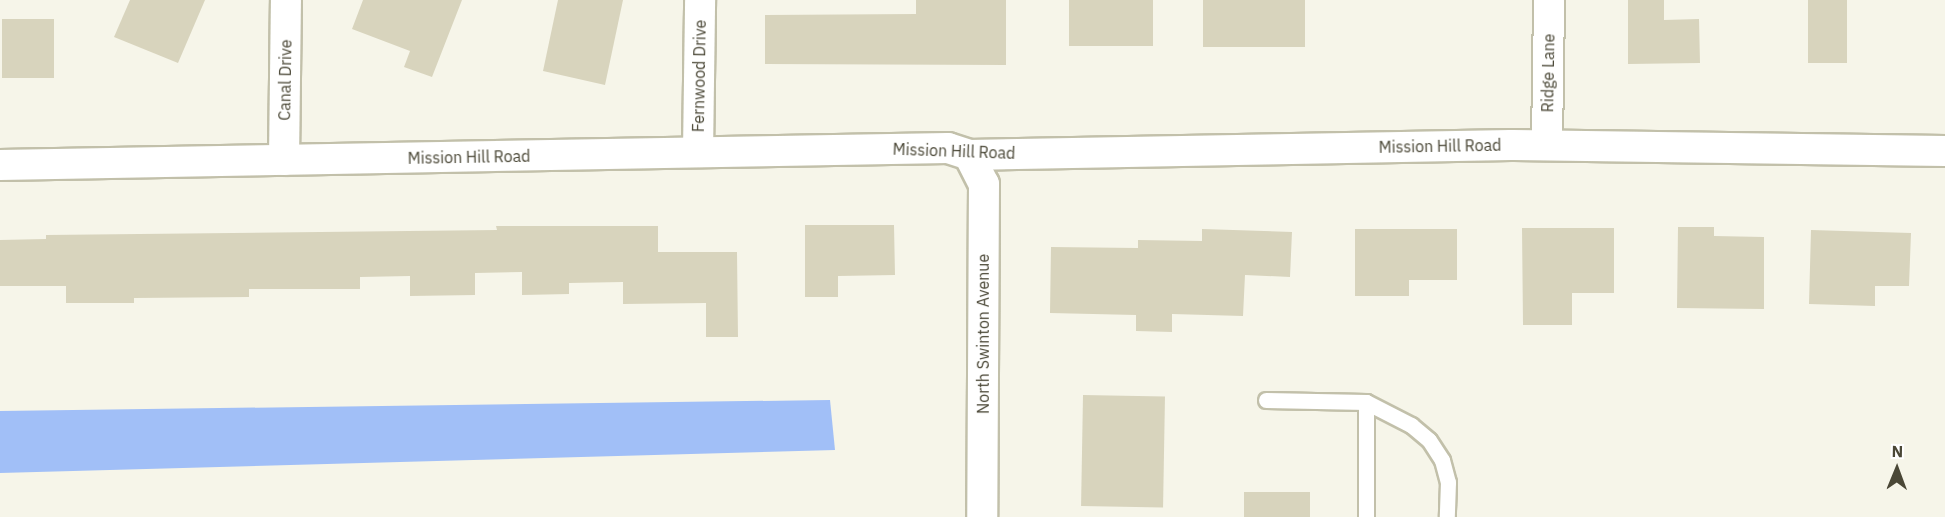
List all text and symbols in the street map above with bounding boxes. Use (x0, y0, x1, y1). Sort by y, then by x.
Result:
street label: Fernwood Drive (688, 20, 710, 132)
street label: Ridge Lane (1538, 33, 1558, 113)
street label: Canal Drive (275, 39, 295, 121)
street label: Mission Hill Road (1378, 135, 1502, 157)
street label: Mission Hill Road (892, 139, 1016, 163)
street label: Mission Hill Road (407, 146, 531, 168)
street label: North Swinton Avenue (973, 254, 993, 414)
north arrow (1867, 439, 1927, 499)
text: N (1891, 441, 1903, 461)

